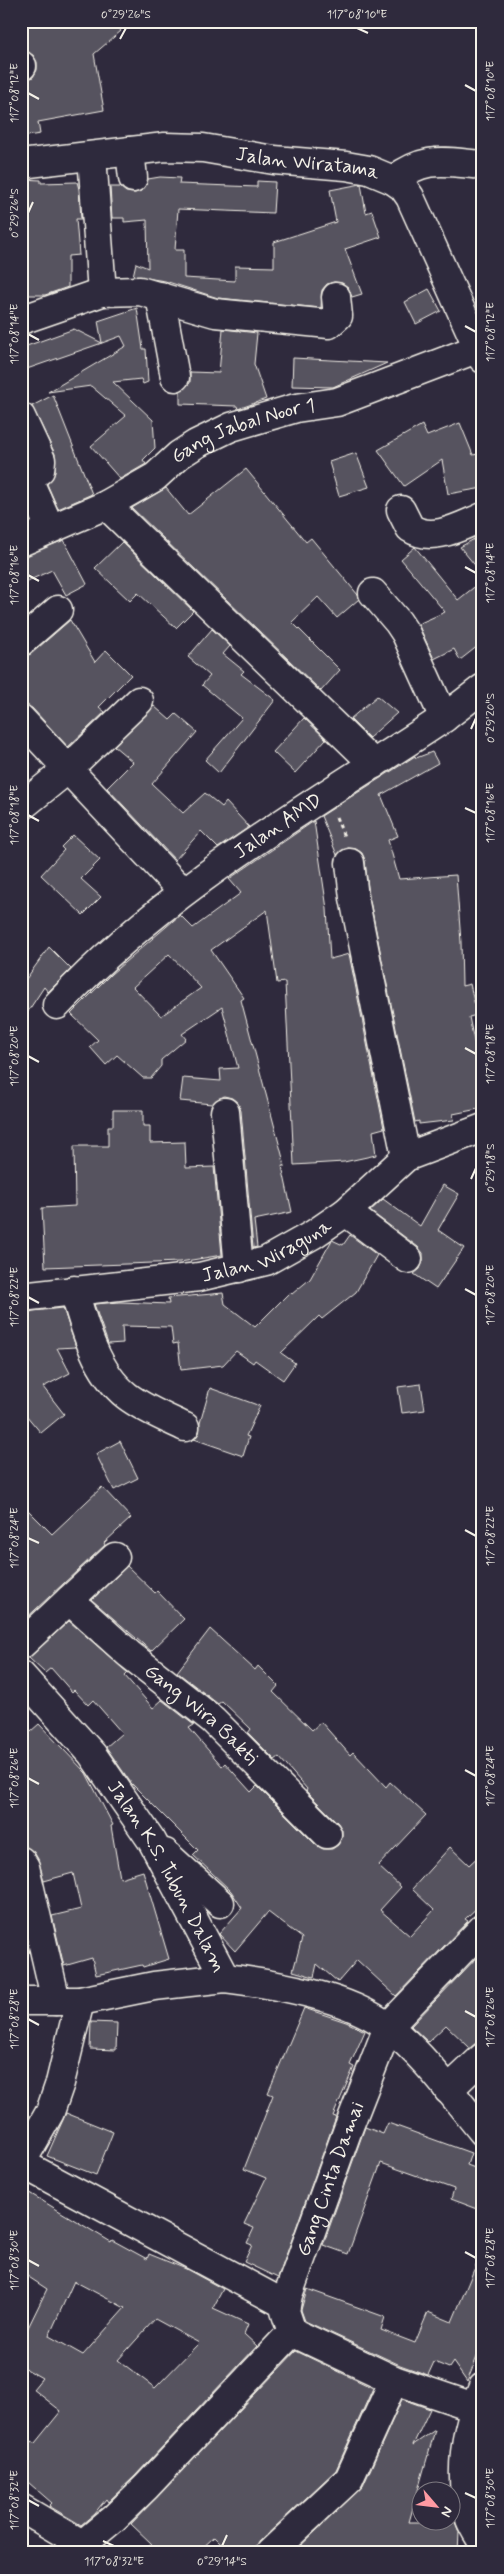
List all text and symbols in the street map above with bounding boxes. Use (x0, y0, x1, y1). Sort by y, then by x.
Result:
text: 0°29'26"S (101, 7, 151, 23)
text: 117°08'10"E (327, 7, 387, 23)
text: 117°08'10"E (483, 61, 499, 121)
text: 117°08'12"E (7, 63, 23, 123)
street label: Jalan Wiratama (234, 140, 385, 187)
text: 0°29'26"S (7, 188, 23, 238)
text: 117°08'12"E (483, 302, 499, 362)
text: 117°08'14"E (7, 303, 23, 365)
street label: Gang Jabal Noor 1 (165, 392, 317, 470)
text: 117°08'14"E (483, 542, 499, 604)
text: 117°08'16"E (7, 545, 23, 605)
text: 0°29'20"S (483, 693, 499, 743)
text: 117°08'16"E (483, 783, 499, 843)
text: 117°08'18"E (7, 785, 23, 845)
street label: Jalan AMD (228, 787, 327, 865)
text: 117°08'18"E (483, 1024, 499, 1084)
text: 117°08'20"E (7, 1025, 23, 1087)
text: 0°29'18"S (483, 1143, 499, 1193)
street label: Jalan Wiraguna (199, 1212, 338, 1289)
text: 117°08'20"E (483, 1264, 499, 1326)
text: 117°08'22"E (7, 1267, 23, 1327)
text: 117°08'22"E (483, 1506, 499, 1566)
text: 117°08'24"E (7, 1507, 23, 1569)
street label: Gang Wira Bakti (139, 1657, 264, 1771)
text: 117°08'24"E (483, 1745, 499, 1807)
text: 117°08'26"E (7, 1748, 23, 1809)
street label: Jalan K.S. Tubun Dalam (101, 1775, 233, 1977)
text: 117°08'26"E (483, 1987, 499, 2048)
text: 117°08'28"E (7, 1989, 23, 2049)
street label: Gang Cinta Damai (290, 2097, 371, 2260)
text: 117°08'28"E (483, 2228, 499, 2288)
text: 117°08'30"E (7, 2230, 23, 2290)
text: 117°08'30"E (483, 2468, 499, 2528)
text: 117°08'32"E (7, 2470, 23, 2530)
north arrow (412, 2482, 462, 2532)
text: N (436, 2503, 457, 2520)
text: 117°08'32"E (84, 2554, 144, 2570)
text: 0°29'14"S (197, 2554, 247, 2570)

